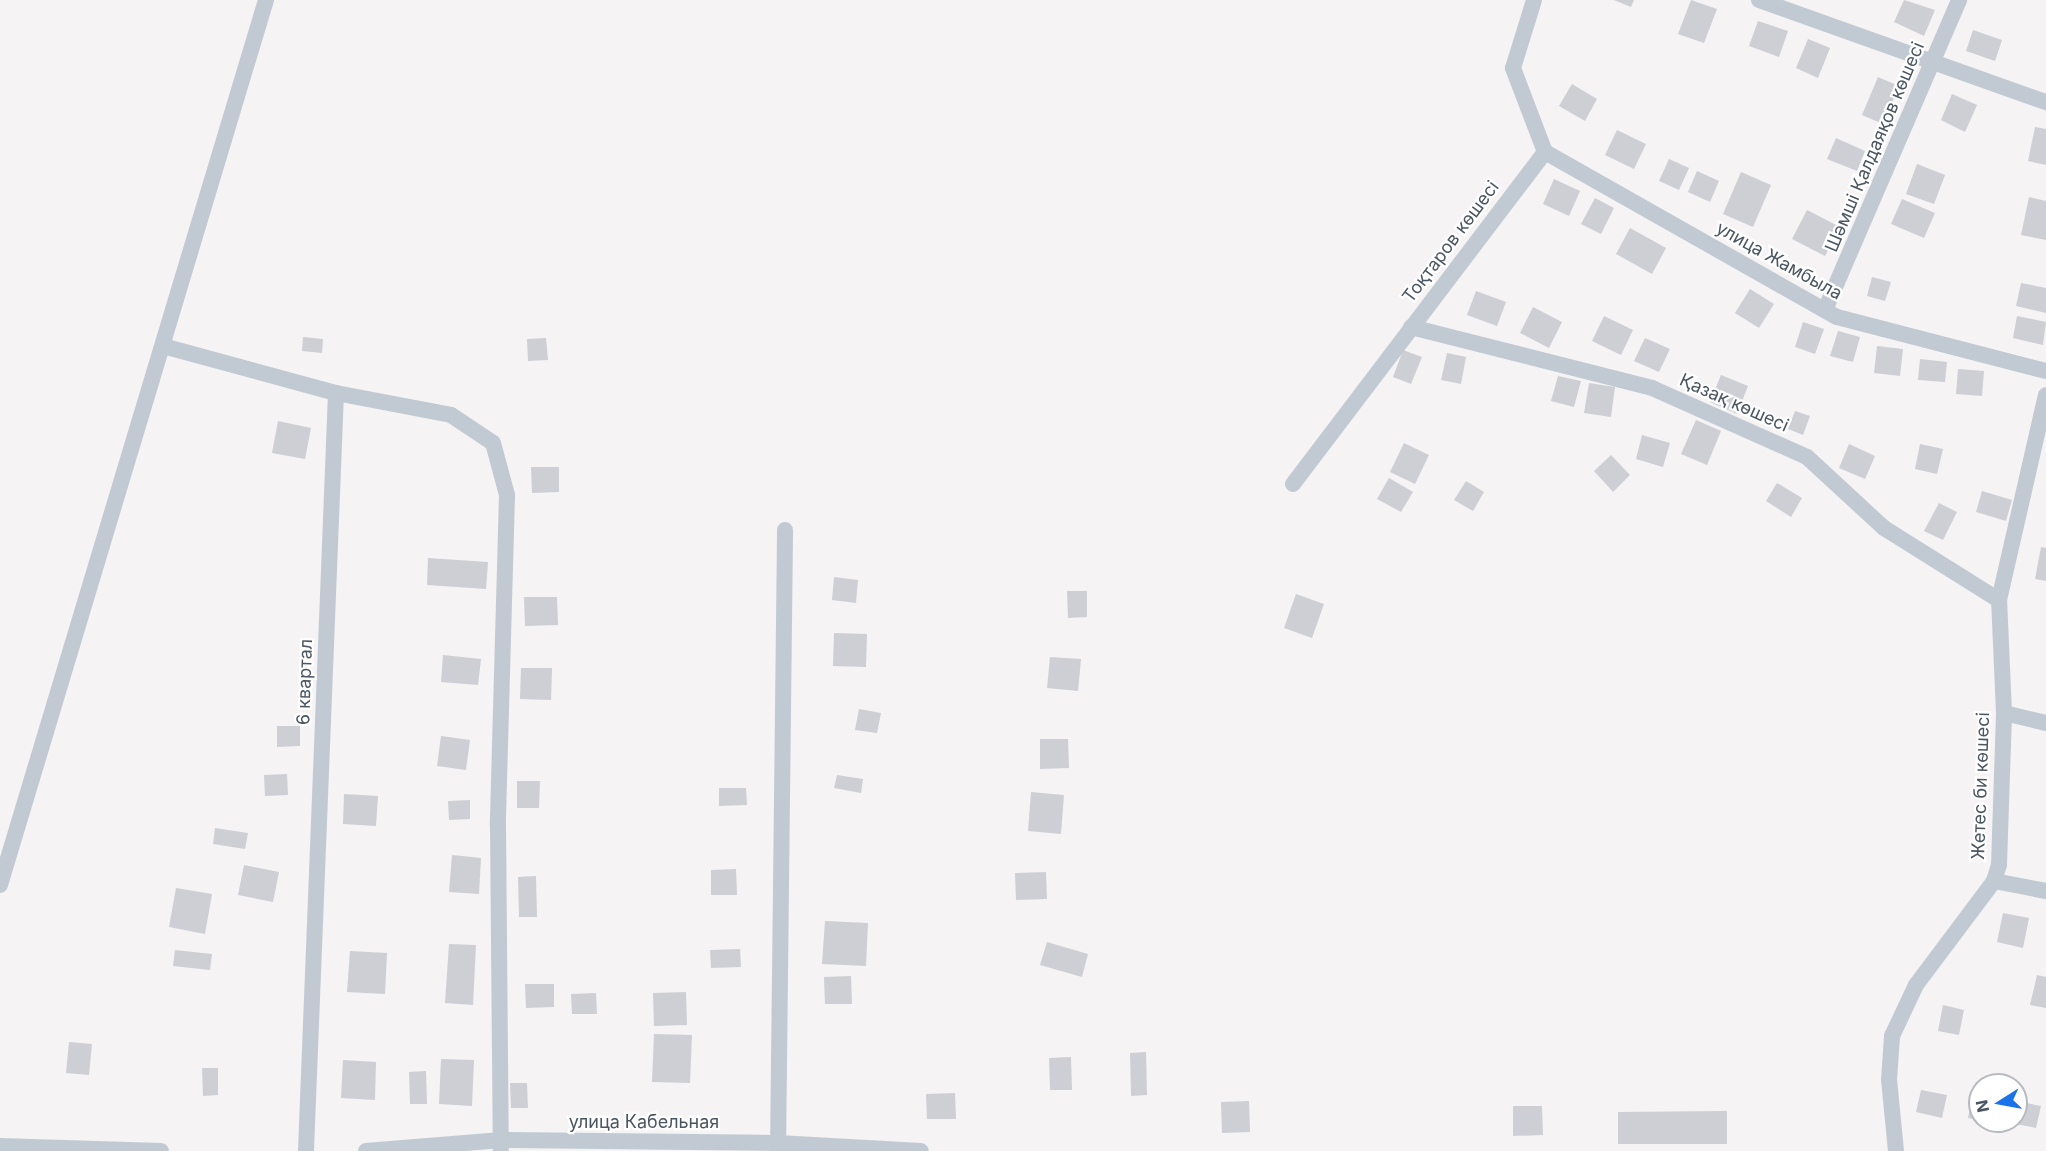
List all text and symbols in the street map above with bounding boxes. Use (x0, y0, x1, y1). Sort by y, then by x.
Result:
street label: Шәмші Қалдаяқов көшесі (1821, 39, 1929, 255)
street label: Тоқтаров көшесі (1398, 177, 1504, 307)
street label: улица Жамбыла (1712, 217, 1846, 305)
street label: Қазақ көшесі (1676, 369, 1792, 437)
street label: 6 квартал (293, 639, 317, 725)
street label: Жетес би көшесі (1968, 712, 1994, 860)
north arrow (1968, 1073, 2028, 1133)
text: N (1971, 1098, 1993, 1114)
street label: улица Кабельная (569, 1111, 719, 1133)

